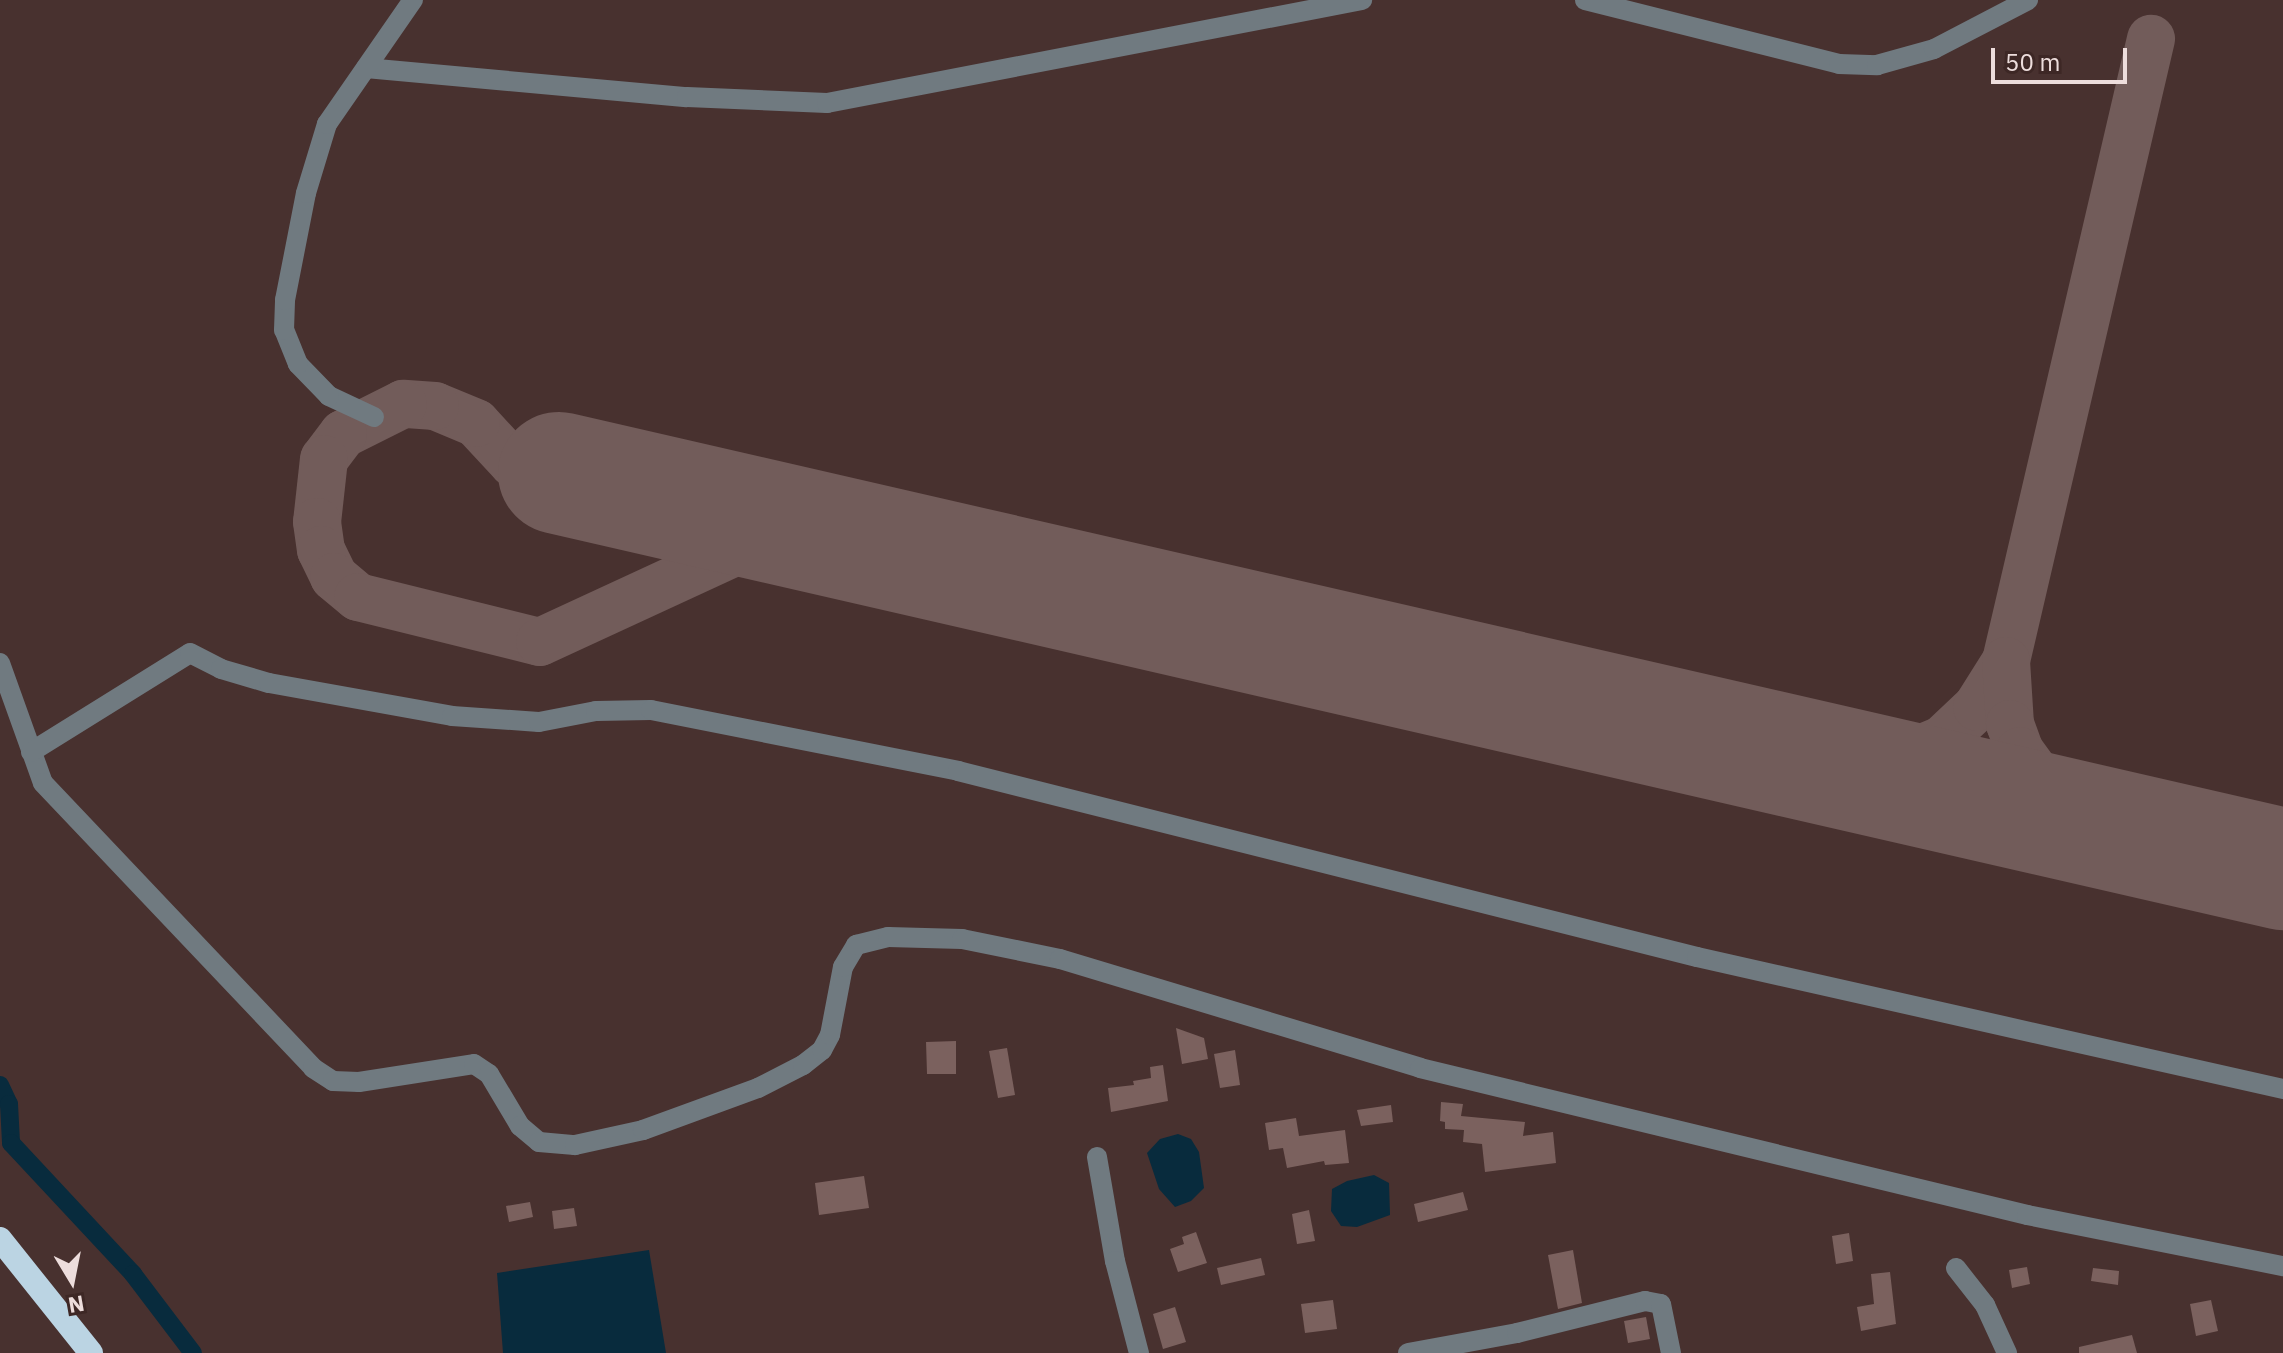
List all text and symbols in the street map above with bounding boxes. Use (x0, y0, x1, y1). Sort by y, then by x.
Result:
scale bar (1995, 32, 2131, 82)
text: 50 m (2005, 46, 2060, 78)
north arrow (32, 1241, 112, 1321)
text: N (66, 1289, 87, 1321)

